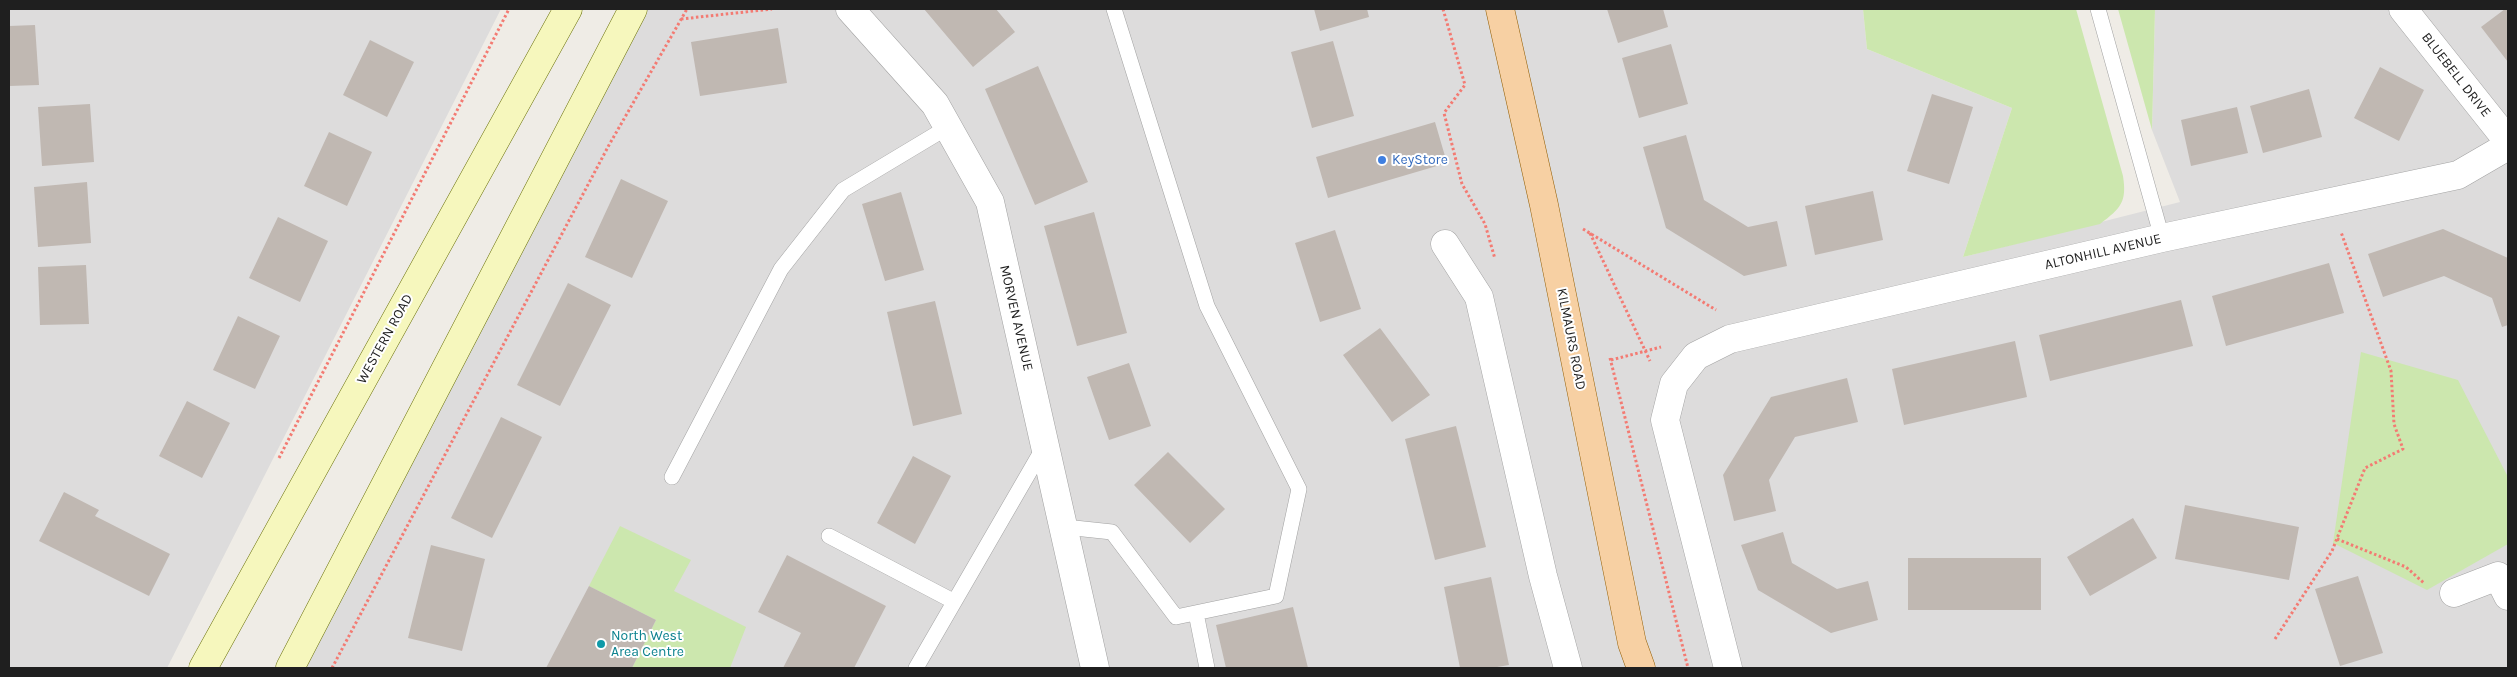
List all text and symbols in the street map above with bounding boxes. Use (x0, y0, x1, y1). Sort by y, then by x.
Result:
street label: BLUEBELL DRIVE (2418, 29, 2494, 121)
place label: KeyStore (1392, 152, 1448, 168)
marker: KeyStore (1376, 154, 1388, 166)
street label: ALTONHILL AVENUE (2043, 230, 2163, 274)
street label: MORVEN AVENUE (996, 263, 1036, 373)
street label: KILMAURS ROAD (1553, 287, 1589, 391)
street label: WESTERN ROAD (353, 291, 417, 387)
place label: North West Area Centre (611, 628, 684, 660)
marker: North West Area Centre (595, 638, 607, 650)

